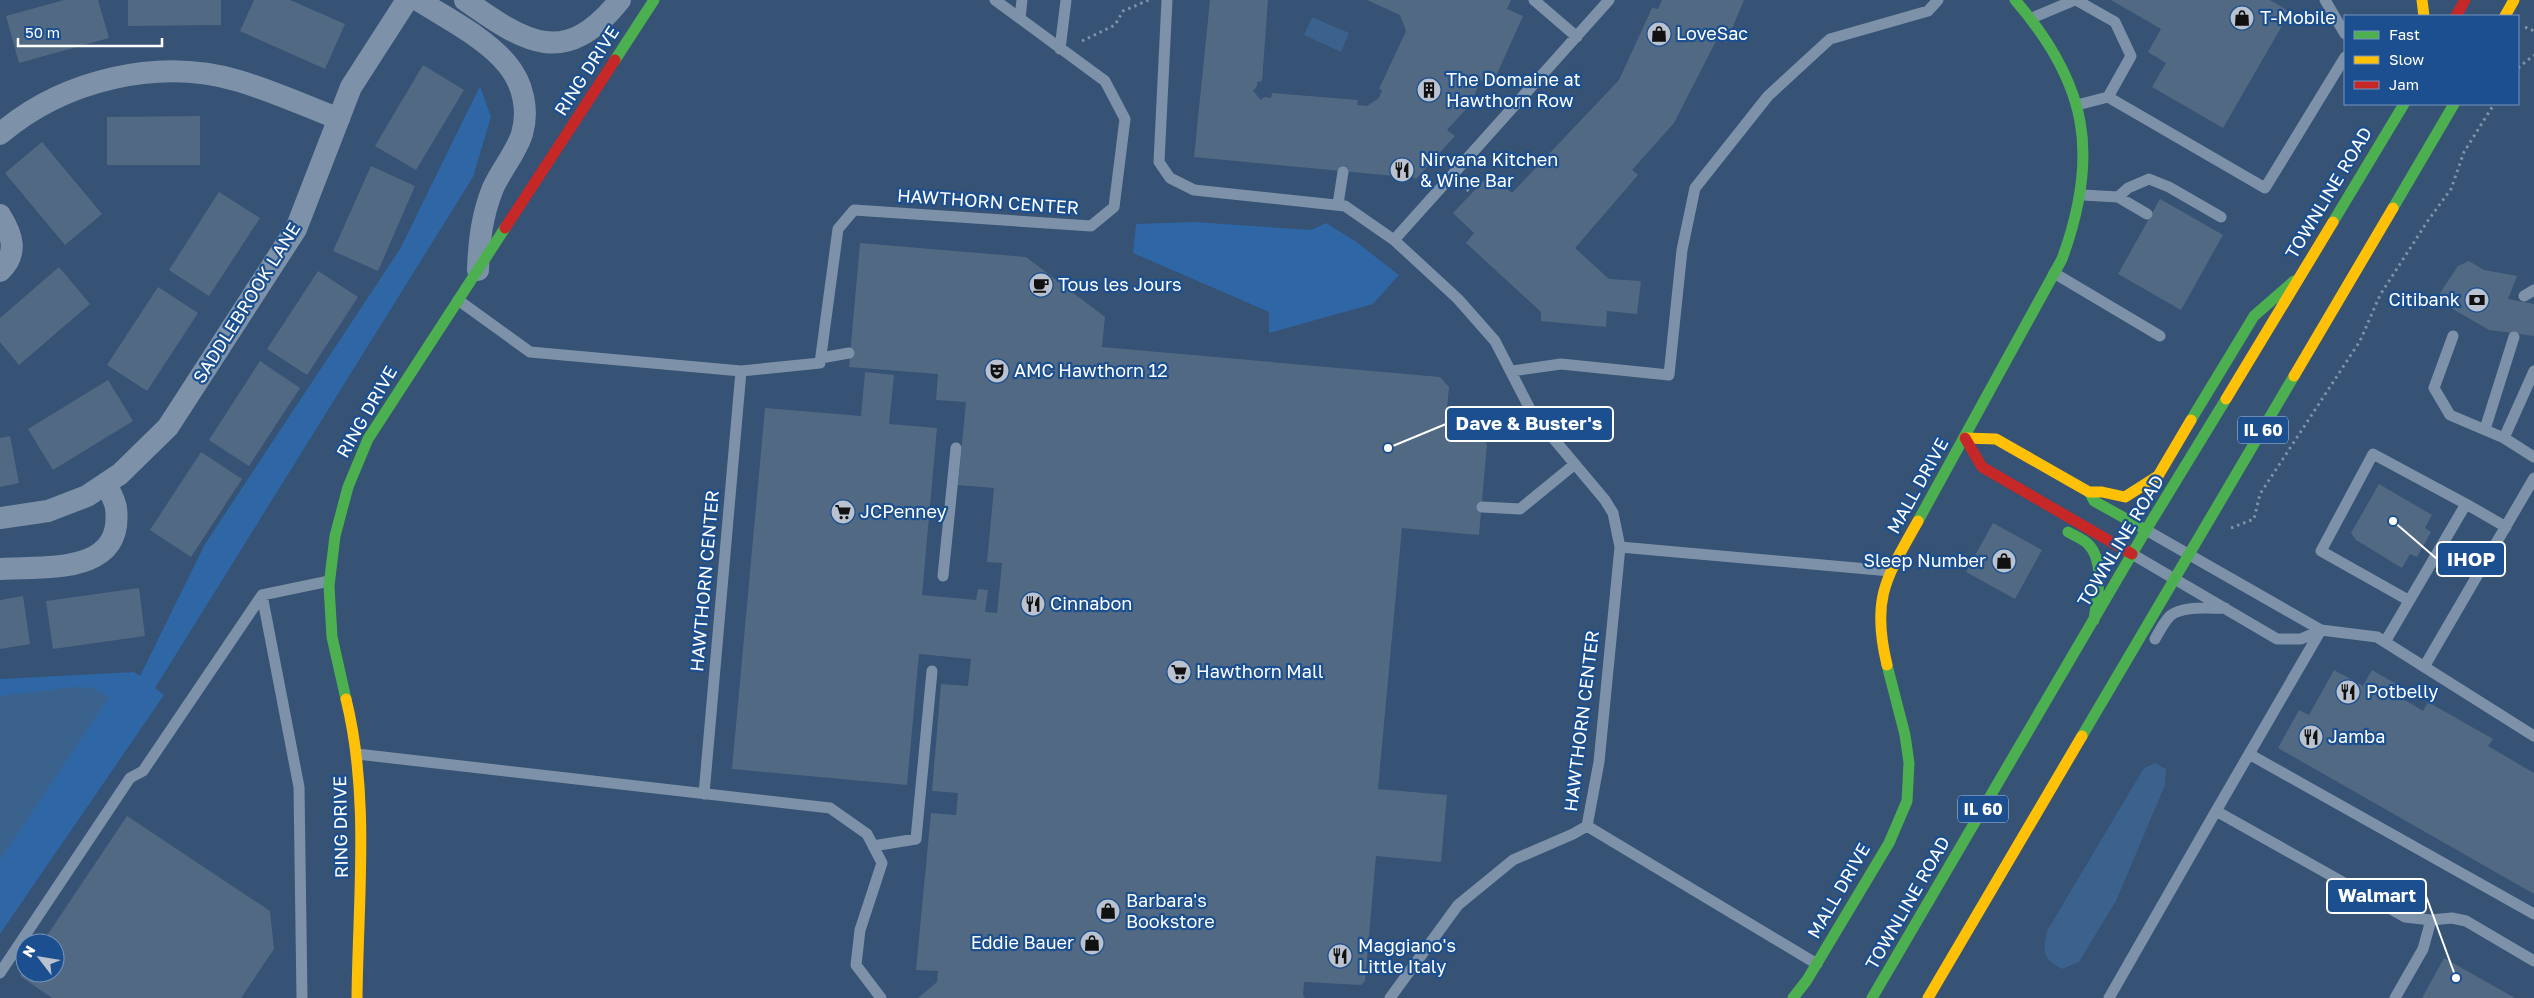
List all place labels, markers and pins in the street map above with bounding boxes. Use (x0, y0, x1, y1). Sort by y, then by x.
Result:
shop icon: T-Mobile (2229, 5, 2255, 31)
place label: T-Mobile (2260, 6, 2336, 28)
shop icon: LoveSac (1646, 21, 1672, 47)
place label: LoveSac (1676, 22, 1748, 44)
place label: The Domaine at Hawthorn Row (1446, 68, 1581, 111)
building icon: The Domaine at Hawthorn Row (1416, 77, 1442, 103)
place label: Nirvana Kitchen & Wine Bar (1420, 148, 1558, 191)
restaurant icon: Nirvana Kitchen & Wine Bar (1389, 157, 1415, 183)
cafe icon: Tous les Jours (1028, 272, 1054, 298)
place label: Tous les Jours (1058, 273, 1182, 295)
bank icon: Citibank (2464, 287, 2490, 313)
place label: Citibank (2388, 288, 2460, 310)
theatre icon: AMC Hawthorn 12 (984, 358, 1010, 384)
place label: AMC Hawthorn 12 (1014, 359, 1168, 381)
callout: Dave & Buster's (1446, 407, 1613, 441)
supermarket icon: JCPenney (830, 499, 856, 525)
place label: JCPenney (860, 500, 947, 522)
callout: IHOP (2437, 542, 2505, 576)
shop icon: Sleep Number (1991, 548, 2017, 574)
place label: Sleep Number (1863, 549, 1986, 571)
restaurant icon: Cinnabon (1020, 591, 1046, 617)
place label: Cinnabon (1050, 592, 1132, 614)
supermarket icon: Hawthorn Mall (1166, 659, 1192, 685)
place label: Hawthorn Mall (1196, 660, 1324, 682)
restaurant icon: Potbelly (2335, 679, 2361, 705)
place label: Potbelly (2366, 680, 2438, 702)
restaurant icon: Jamba (2298, 724, 2324, 750)
place label: Jamba (2328, 725, 2385, 747)
callout: Walmart (2327, 879, 2426, 913)
place label: Barbara's Bookstore (1126, 889, 1215, 932)
shop icon: Barbara's Bookstore (1095, 898, 1121, 924)
shop icon: Eddie Bauer (1079, 930, 1105, 956)
place label: Eddie Bauer (971, 931, 1074, 953)
place label: Maggiano's Little Italy (1358, 934, 1456, 977)
restaurant icon: Maggiano's Little Italy (1327, 943, 1353, 969)

